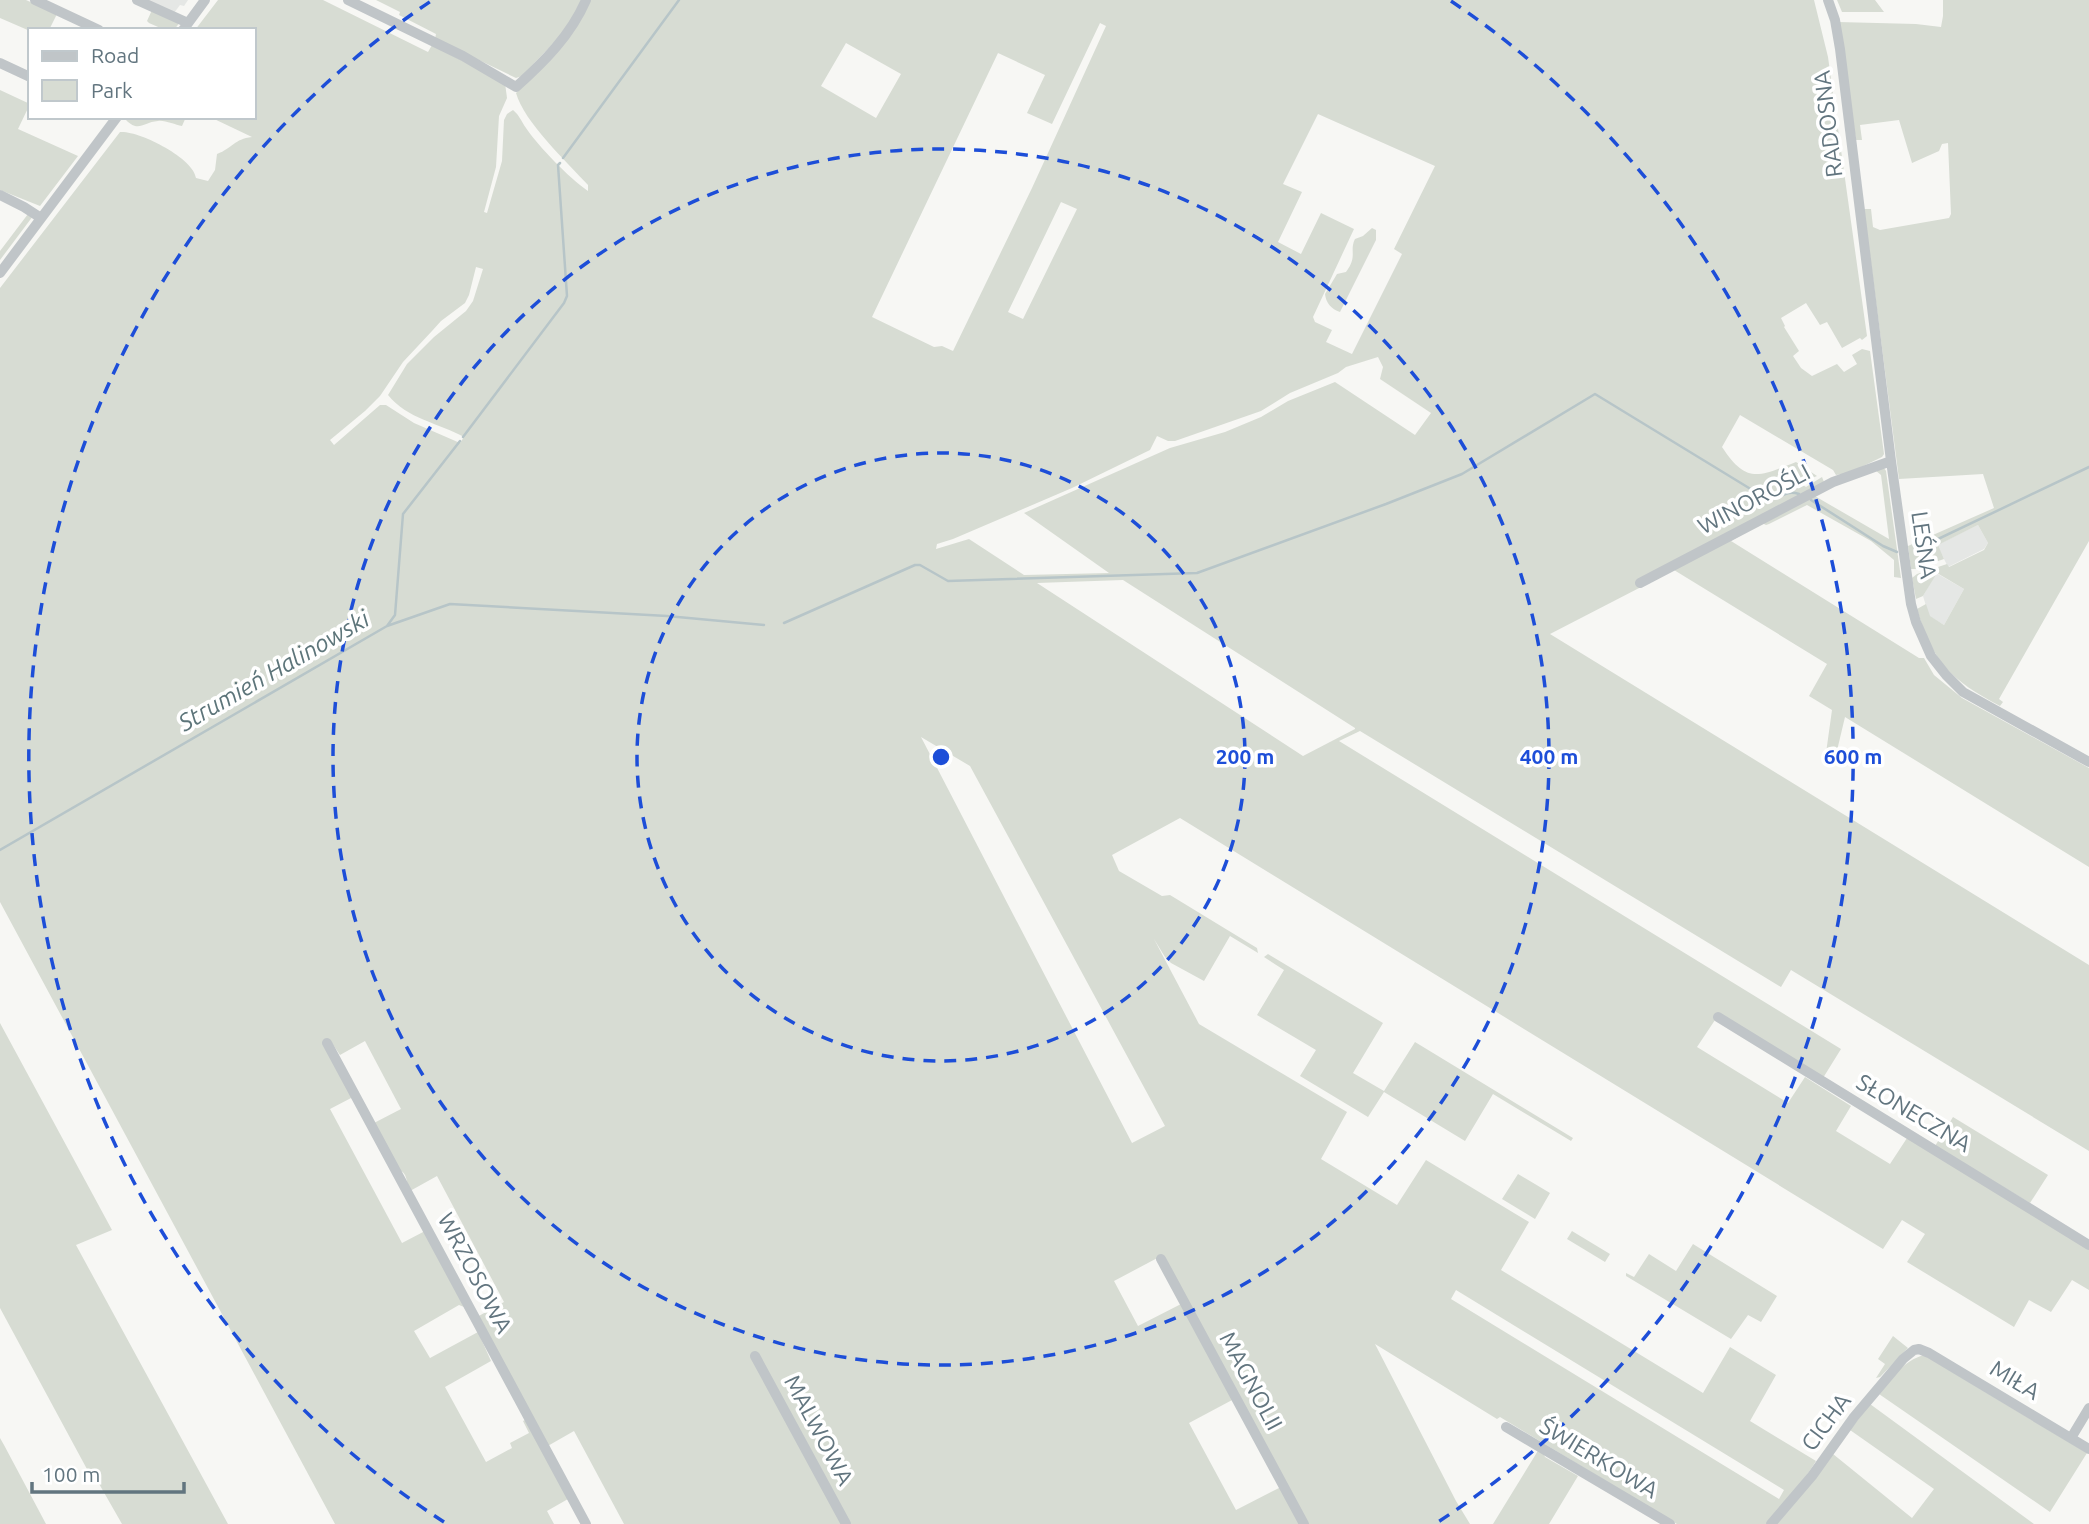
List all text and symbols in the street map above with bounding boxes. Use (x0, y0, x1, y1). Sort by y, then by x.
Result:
legend (28, 28, 256, 119)
text: Road (91, 43, 139, 67)
street label: RADOSNA (1809, 69, 1846, 179)
text: Park (91, 78, 133, 102)
street label: WINOROŚLI (1693, 458, 1814, 539)
street label: LEŚNA (1907, 509, 1943, 580)
water label: Strumień Halinowski (173, 604, 375, 737)
text: 200 m (1216, 744, 1274, 768)
text: 400 m (1520, 744, 1578, 768)
text: 600 m (1824, 744, 1882, 768)
centre of rings (929, 745, 953, 769)
street label: SŁONECZNA (1853, 1069, 1976, 1157)
street label: WRZOSOWA (433, 1208, 518, 1337)
street label: MAGNOLII (1215, 1327, 1288, 1434)
street label: MIŁA (1986, 1355, 2045, 1404)
street label: MALWOWA (780, 1371, 859, 1489)
street label: CICHA (1796, 1388, 1855, 1455)
street label: ŚWIERKOWA (1536, 1412, 1663, 1503)
scale bar (32, 1450, 184, 1494)
text: 100 m (42, 1462, 100, 1486)

